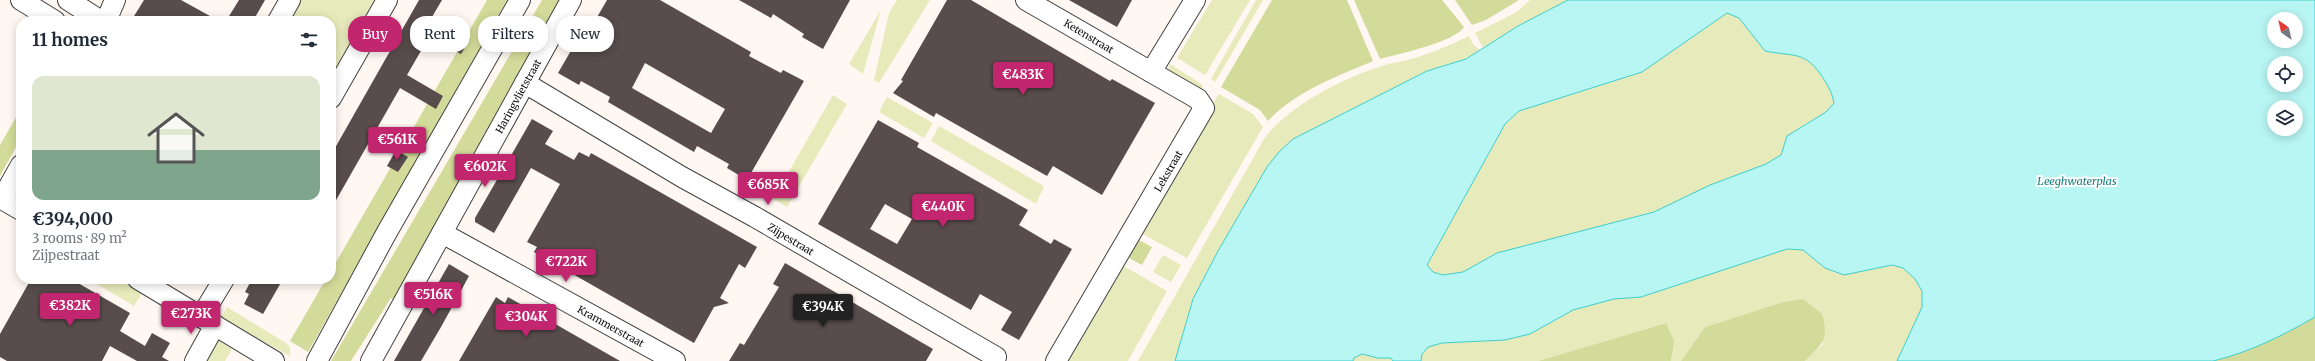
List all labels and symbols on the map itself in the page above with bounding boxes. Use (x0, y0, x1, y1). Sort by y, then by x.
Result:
north arrow (2267, 12, 2303, 48)
street label: Ketenstraat (1062, 17, 1116, 56)
street label: Haringvlietstraat (493, 57, 544, 136)
pin: €483K (995, 62, 1051, 96)
pin: €561K (369, 127, 425, 161)
street label: Lekstraat (1151, 148, 1186, 194)
pin: €602K (457, 154, 513, 188)
pin: €685K (740, 172, 796, 206)
water label: Leeghwaterplas (2037, 174, 2117, 188)
pin: €440K (915, 194, 971, 228)
street label: Zijpestraat (765, 220, 816, 258)
pin: €722K (538, 249, 594, 283)
pin: €516K (405, 282, 461, 316)
pin: €382K (42, 293, 98, 327)
pin: €394K (795, 294, 851, 328)
pin: €273K (163, 301, 219, 335)
street label: Krammerstraat (575, 303, 646, 350)
pin: €304K (498, 304, 554, 338)

